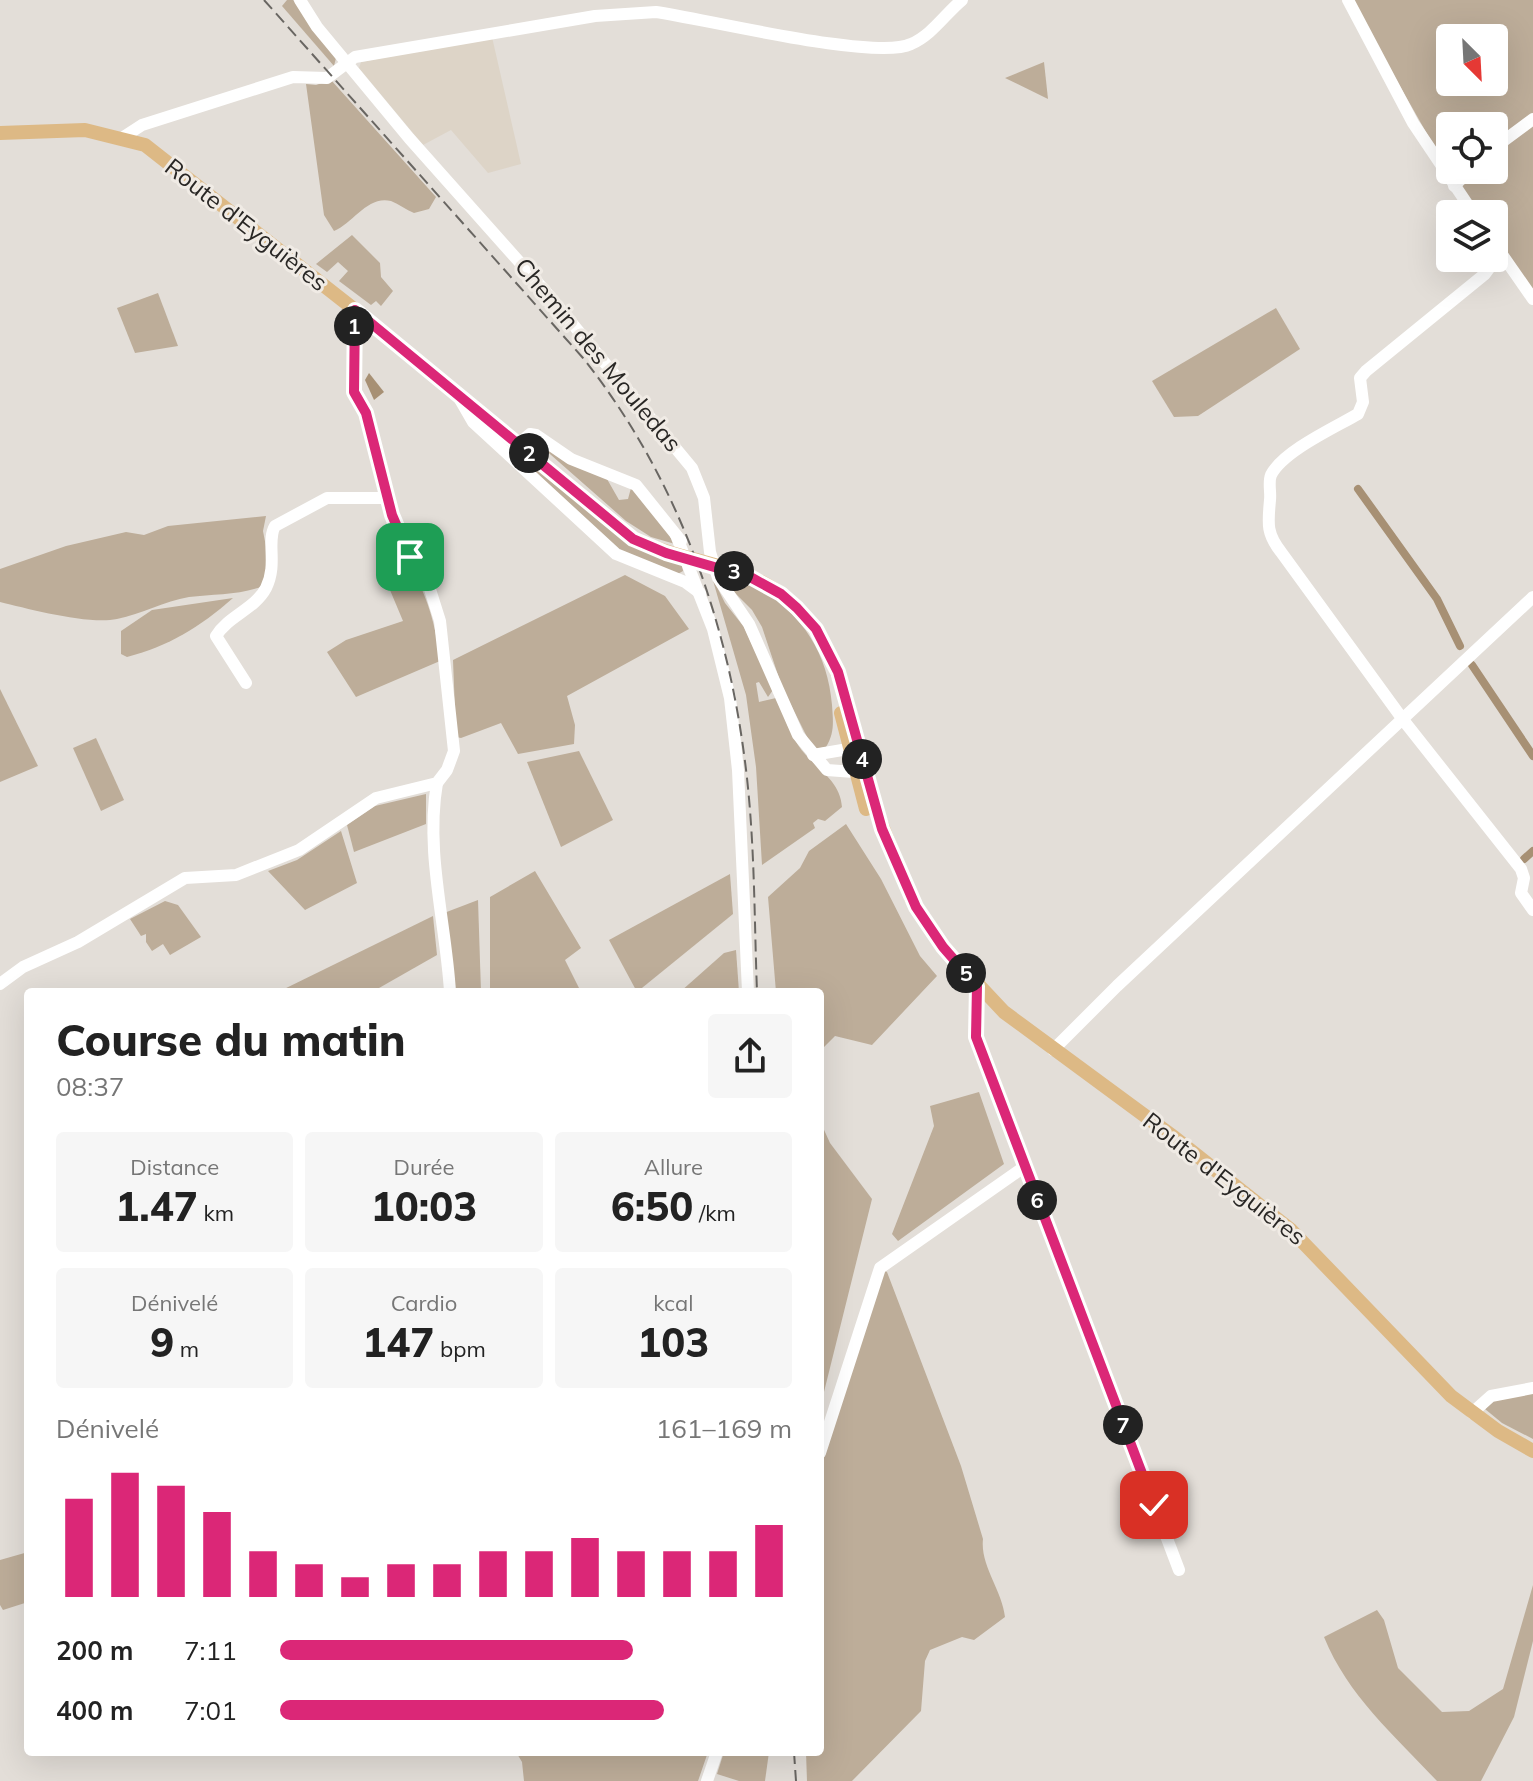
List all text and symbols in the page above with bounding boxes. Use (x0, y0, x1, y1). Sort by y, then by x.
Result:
north arrow (1436, 24, 1508, 96)
map controls (1436, 24, 1508, 272)
button: locate (1436, 112, 1508, 184)
street label: Route d'Eyguières (159, 151, 334, 297)
button: layers (1436, 200, 1508, 272)
street label: Chemin des Mouledas (509, 251, 689, 457)
pin: 1 (334, 306, 374, 346)
text: 1 (347, 312, 361, 340)
pin: 2 (509, 433, 549, 473)
text: 2 (522, 439, 536, 467)
pin (376, 523, 444, 591)
icon: arrive (388, 535, 432, 579)
pin: 3 (714, 551, 754, 591)
text: 3 (727, 557, 741, 585)
pin: 4 (842, 739, 882, 779)
text: 4 (855, 745, 869, 773)
pin: 5 (946, 953, 986, 993)
text: 5 (959, 959, 973, 987)
text: Course du matin (56, 1012, 406, 1067)
button: share (708, 1014, 792, 1098)
text: 08:37 (56, 1070, 124, 1103)
street label: Route d'Eyguières (1137, 1105, 1312, 1251)
text: Distance (130, 1153, 219, 1181)
text: Durée (394, 1153, 454, 1181)
text: Allure (644, 1153, 703, 1181)
pin: 6 (1017, 1180, 1057, 1220)
text: 1.47 (115, 1181, 198, 1231)
text: 10:03 (371, 1181, 477, 1231)
text: 6:50 (611, 1181, 693, 1231)
text: 6 (1030, 1186, 1044, 1214)
text: km (198, 1199, 234, 1227)
text: /km (693, 1199, 736, 1227)
text: Dénivelé (131, 1289, 218, 1317)
text: Cardio (391, 1289, 457, 1317)
text: kcal (653, 1289, 693, 1317)
text: 9 (150, 1317, 174, 1367)
text: 147 (362, 1317, 434, 1367)
text: 103 (637, 1317, 709, 1367)
text: m (174, 1335, 199, 1363)
text: bpm (434, 1335, 486, 1363)
pin: 7 (1103, 1405, 1143, 1445)
text: 7 (1116, 1411, 1130, 1439)
text: Dénivelé (56, 1412, 159, 1445)
text: 161–169 m (656, 1412, 792, 1445)
pin (1120, 1471, 1188, 1539)
icon: check (1132, 1483, 1176, 1527)
text: 200 m (56, 1634, 133, 1667)
text: 7:11 (184, 1634, 237, 1667)
text: 400 m (56, 1694, 133, 1727)
text: 7:01 (184, 1694, 237, 1727)

